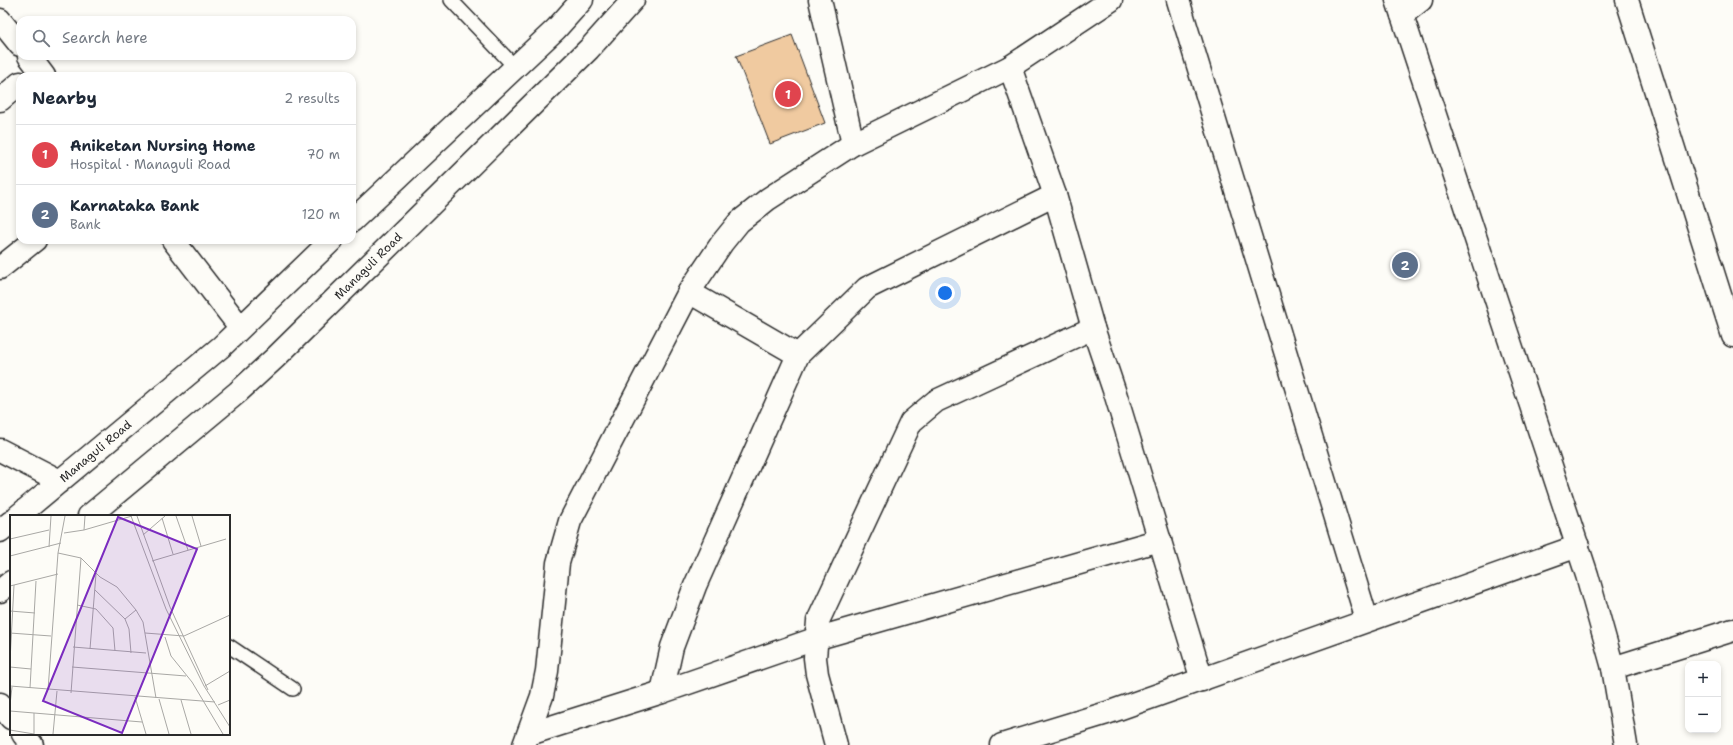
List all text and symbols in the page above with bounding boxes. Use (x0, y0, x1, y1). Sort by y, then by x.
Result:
search box (16, 16, 356, 60)
icon: search (30, 27, 52, 49)
text: Search here (62, 28, 148, 48)
pin: 1 (775, 79, 801, 109)
text: Nearby (32, 87, 97, 109)
text: 2 results (284, 90, 340, 107)
text: Aniketan Nursing Home (70, 136, 256, 156)
text: 1 (42, 146, 48, 163)
text: 70 m (306, 146, 340, 163)
text: Hospital · Managuli Road (70, 156, 230, 173)
text: Karnataka Bank (70, 196, 200, 216)
text: 2 (40, 206, 50, 223)
text: 120 m (302, 206, 340, 223)
text: Bank (70, 216, 101, 233)
street label: Managuli Road (331, 229, 406, 303)
pin: 2 (1392, 250, 1418, 280)
your location (935, 283, 955, 303)
street label: Managuli Road (56, 416, 135, 486)
inset map (10, 515, 230, 735)
map controls (1685, 661, 1721, 733)
button: + (1685, 661, 1721, 697)
button: − (1685, 697, 1721, 733)

